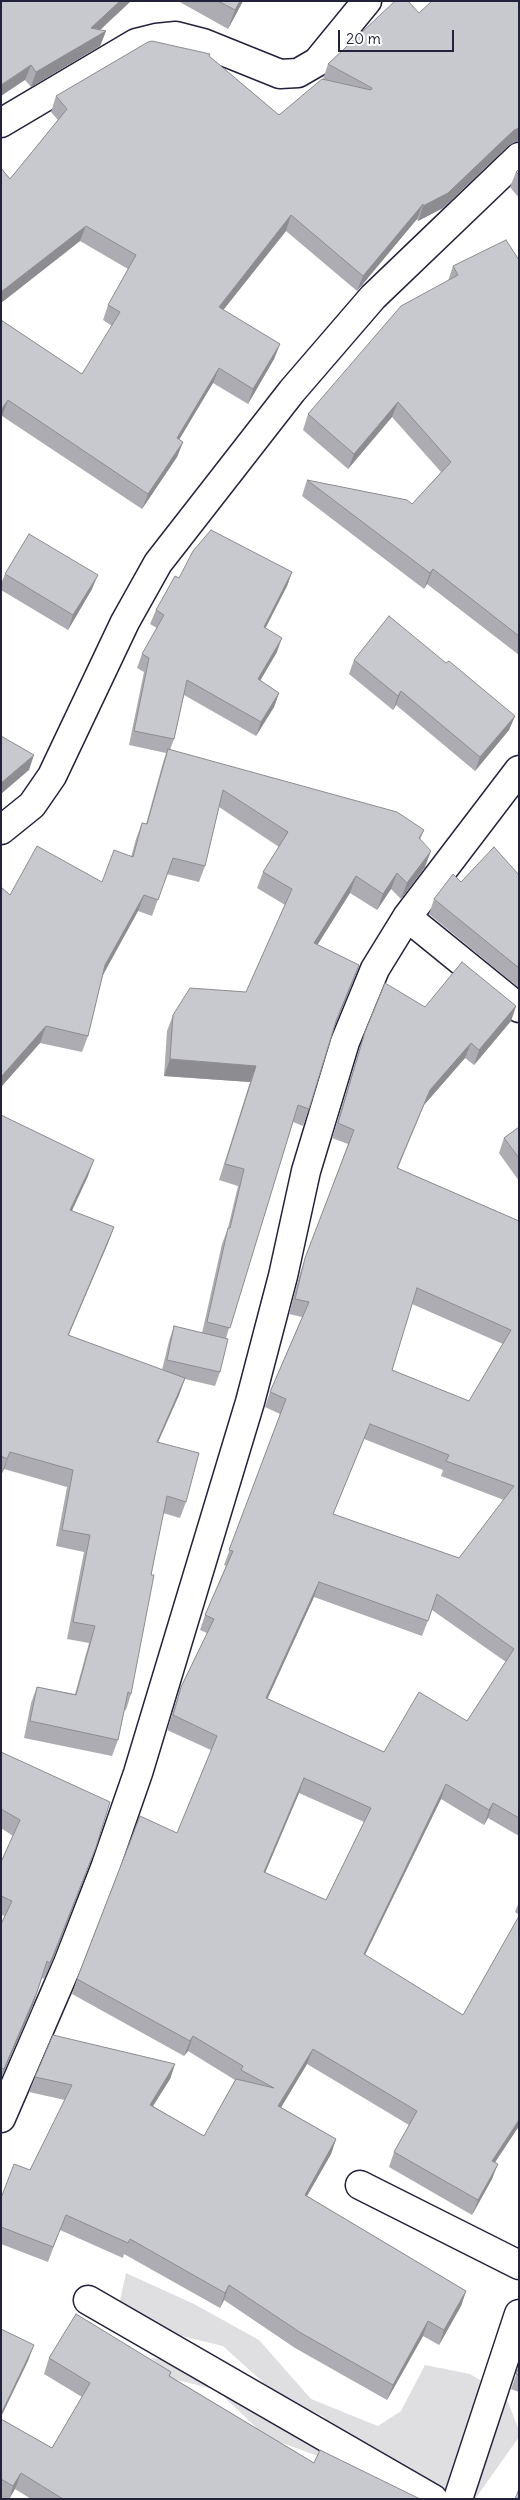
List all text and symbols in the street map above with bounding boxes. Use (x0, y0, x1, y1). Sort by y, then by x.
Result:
scale bar (340, 20, 456, 52)
text: 20 m (346, 29, 381, 48)

